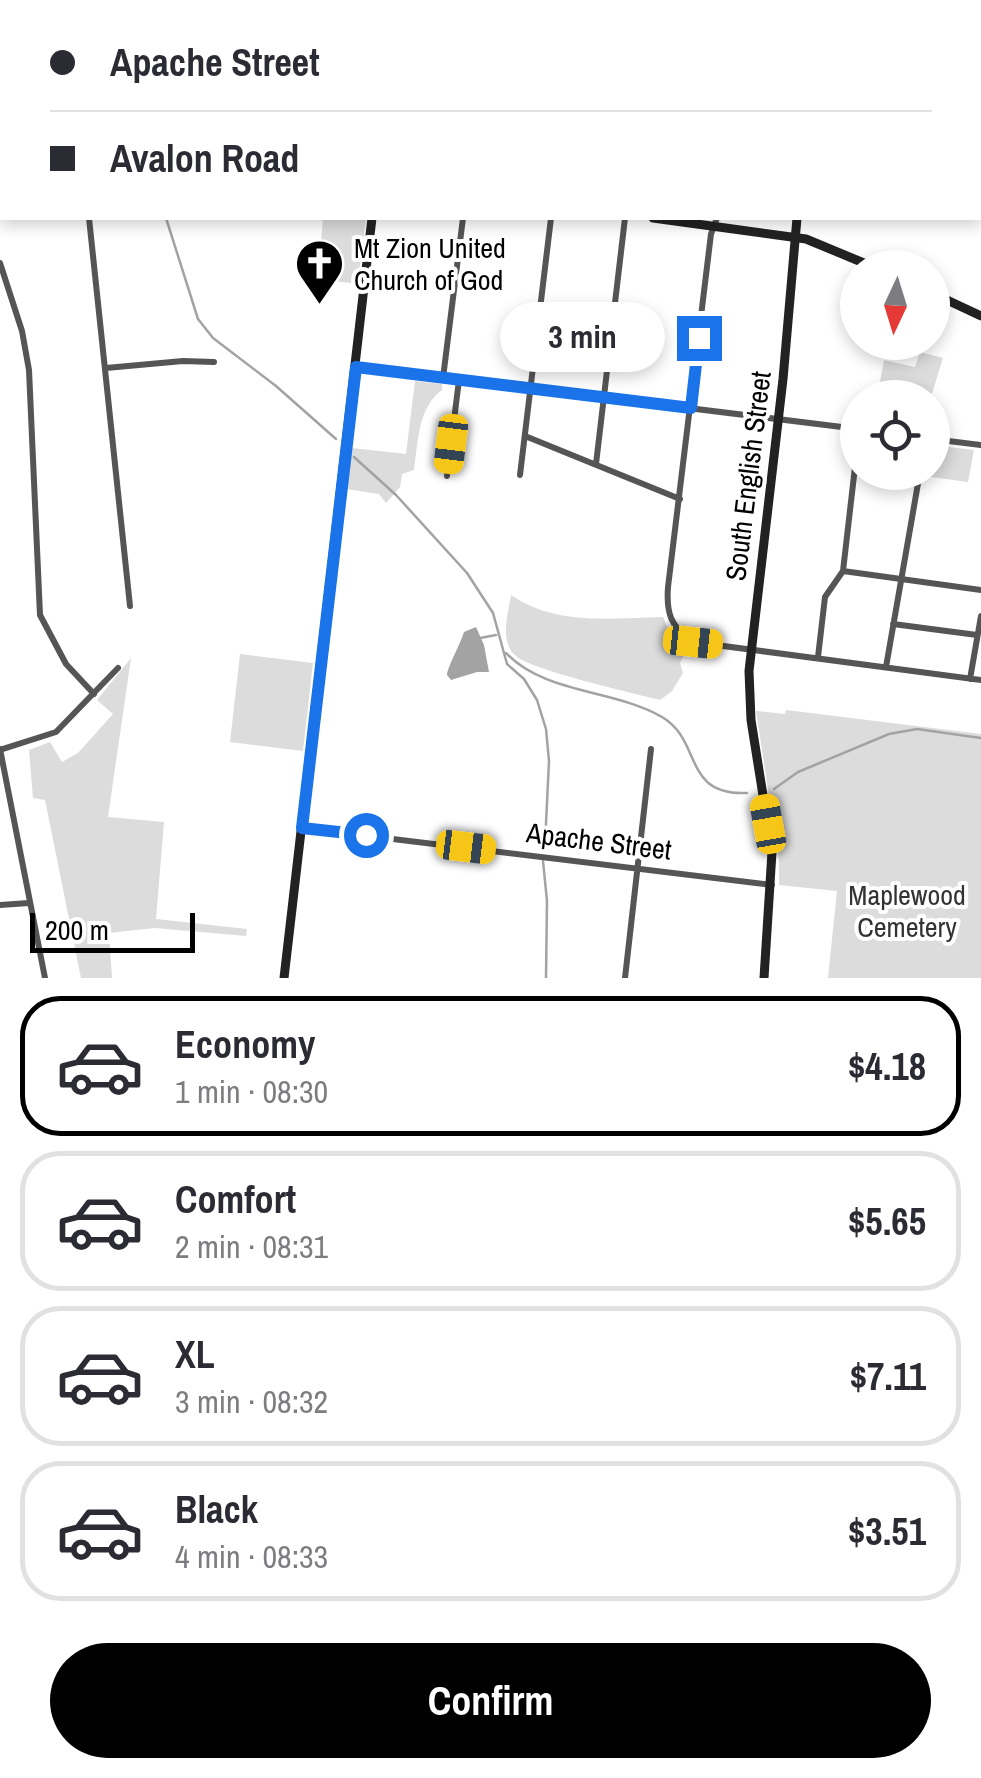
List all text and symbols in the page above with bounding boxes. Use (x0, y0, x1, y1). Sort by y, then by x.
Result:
text: Apache Street (110, 37, 320, 88)
text: Avalon Road (110, 133, 299, 184)
place label: Mt Zion United Church of God (354, 229, 506, 299)
church icon: Mt Zion United Church of God (293, 238, 345, 306)
north arrow (840, 250, 950, 360)
map controls (840, 250, 950, 490)
callout: 3 min (499, 303, 664, 373)
text: 3 min (548, 315, 617, 358)
route end (677, 316, 722, 361)
street label: South English Street (716, 369, 780, 583)
button: locate (840, 380, 950, 490)
car (432, 412, 470, 476)
car (662, 624, 724, 660)
car (748, 792, 788, 856)
route start (344, 813, 389, 858)
street label: Apache Street (523, 813, 674, 869)
car (434, 828, 498, 866)
park label: Maplewood Cemetery (848, 876, 966, 946)
scale bar (30, 908, 195, 953)
text: 200 m (45, 911, 109, 949)
text: Economy (175, 1019, 315, 1070)
icon: car (55, 1021, 145, 1111)
text: $4.18 (848, 1041, 926, 1092)
text: 1 min · 08:30 (175, 1070, 328, 1113)
text: Comfort (175, 1174, 296, 1225)
icon: car (55, 1176, 145, 1266)
text: $5.65 (848, 1196, 926, 1247)
text: 2 min · 08:31 (175, 1225, 328, 1268)
text: XL (175, 1329, 215, 1380)
icon: car (55, 1331, 145, 1421)
text: $7.11 (850, 1351, 926, 1402)
text: 3 min · 08:32 (175, 1380, 328, 1423)
text: Black (175, 1484, 258, 1535)
icon: car (55, 1486, 145, 1576)
text: $3.51 (848, 1506, 926, 1557)
text: 4 min · 08:33 (175, 1535, 328, 1578)
button: Confirm (50, 1643, 931, 1758)

